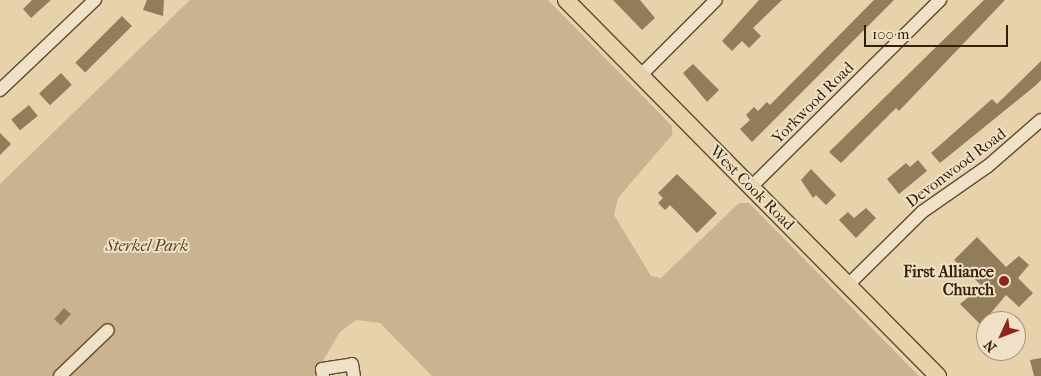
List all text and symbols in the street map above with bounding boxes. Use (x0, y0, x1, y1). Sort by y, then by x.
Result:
scale bar (866, 15, 1010, 47)
text: 100 m (872, 25, 910, 43)
street label: Yorkwood Road (768, 58, 858, 148)
street label: Devonwood Road (902, 124, 1010, 212)
street label: West Cook Road (706, 142, 798, 234)
park label: Sterkel Park (106, 236, 188, 256)
place label: First Alliance Church (903, 262, 994, 300)
marker: First Alliance Church (998, 275, 1010, 287)
north arrow (976, 311, 1026, 361)
text: N (981, 336, 1000, 356)

